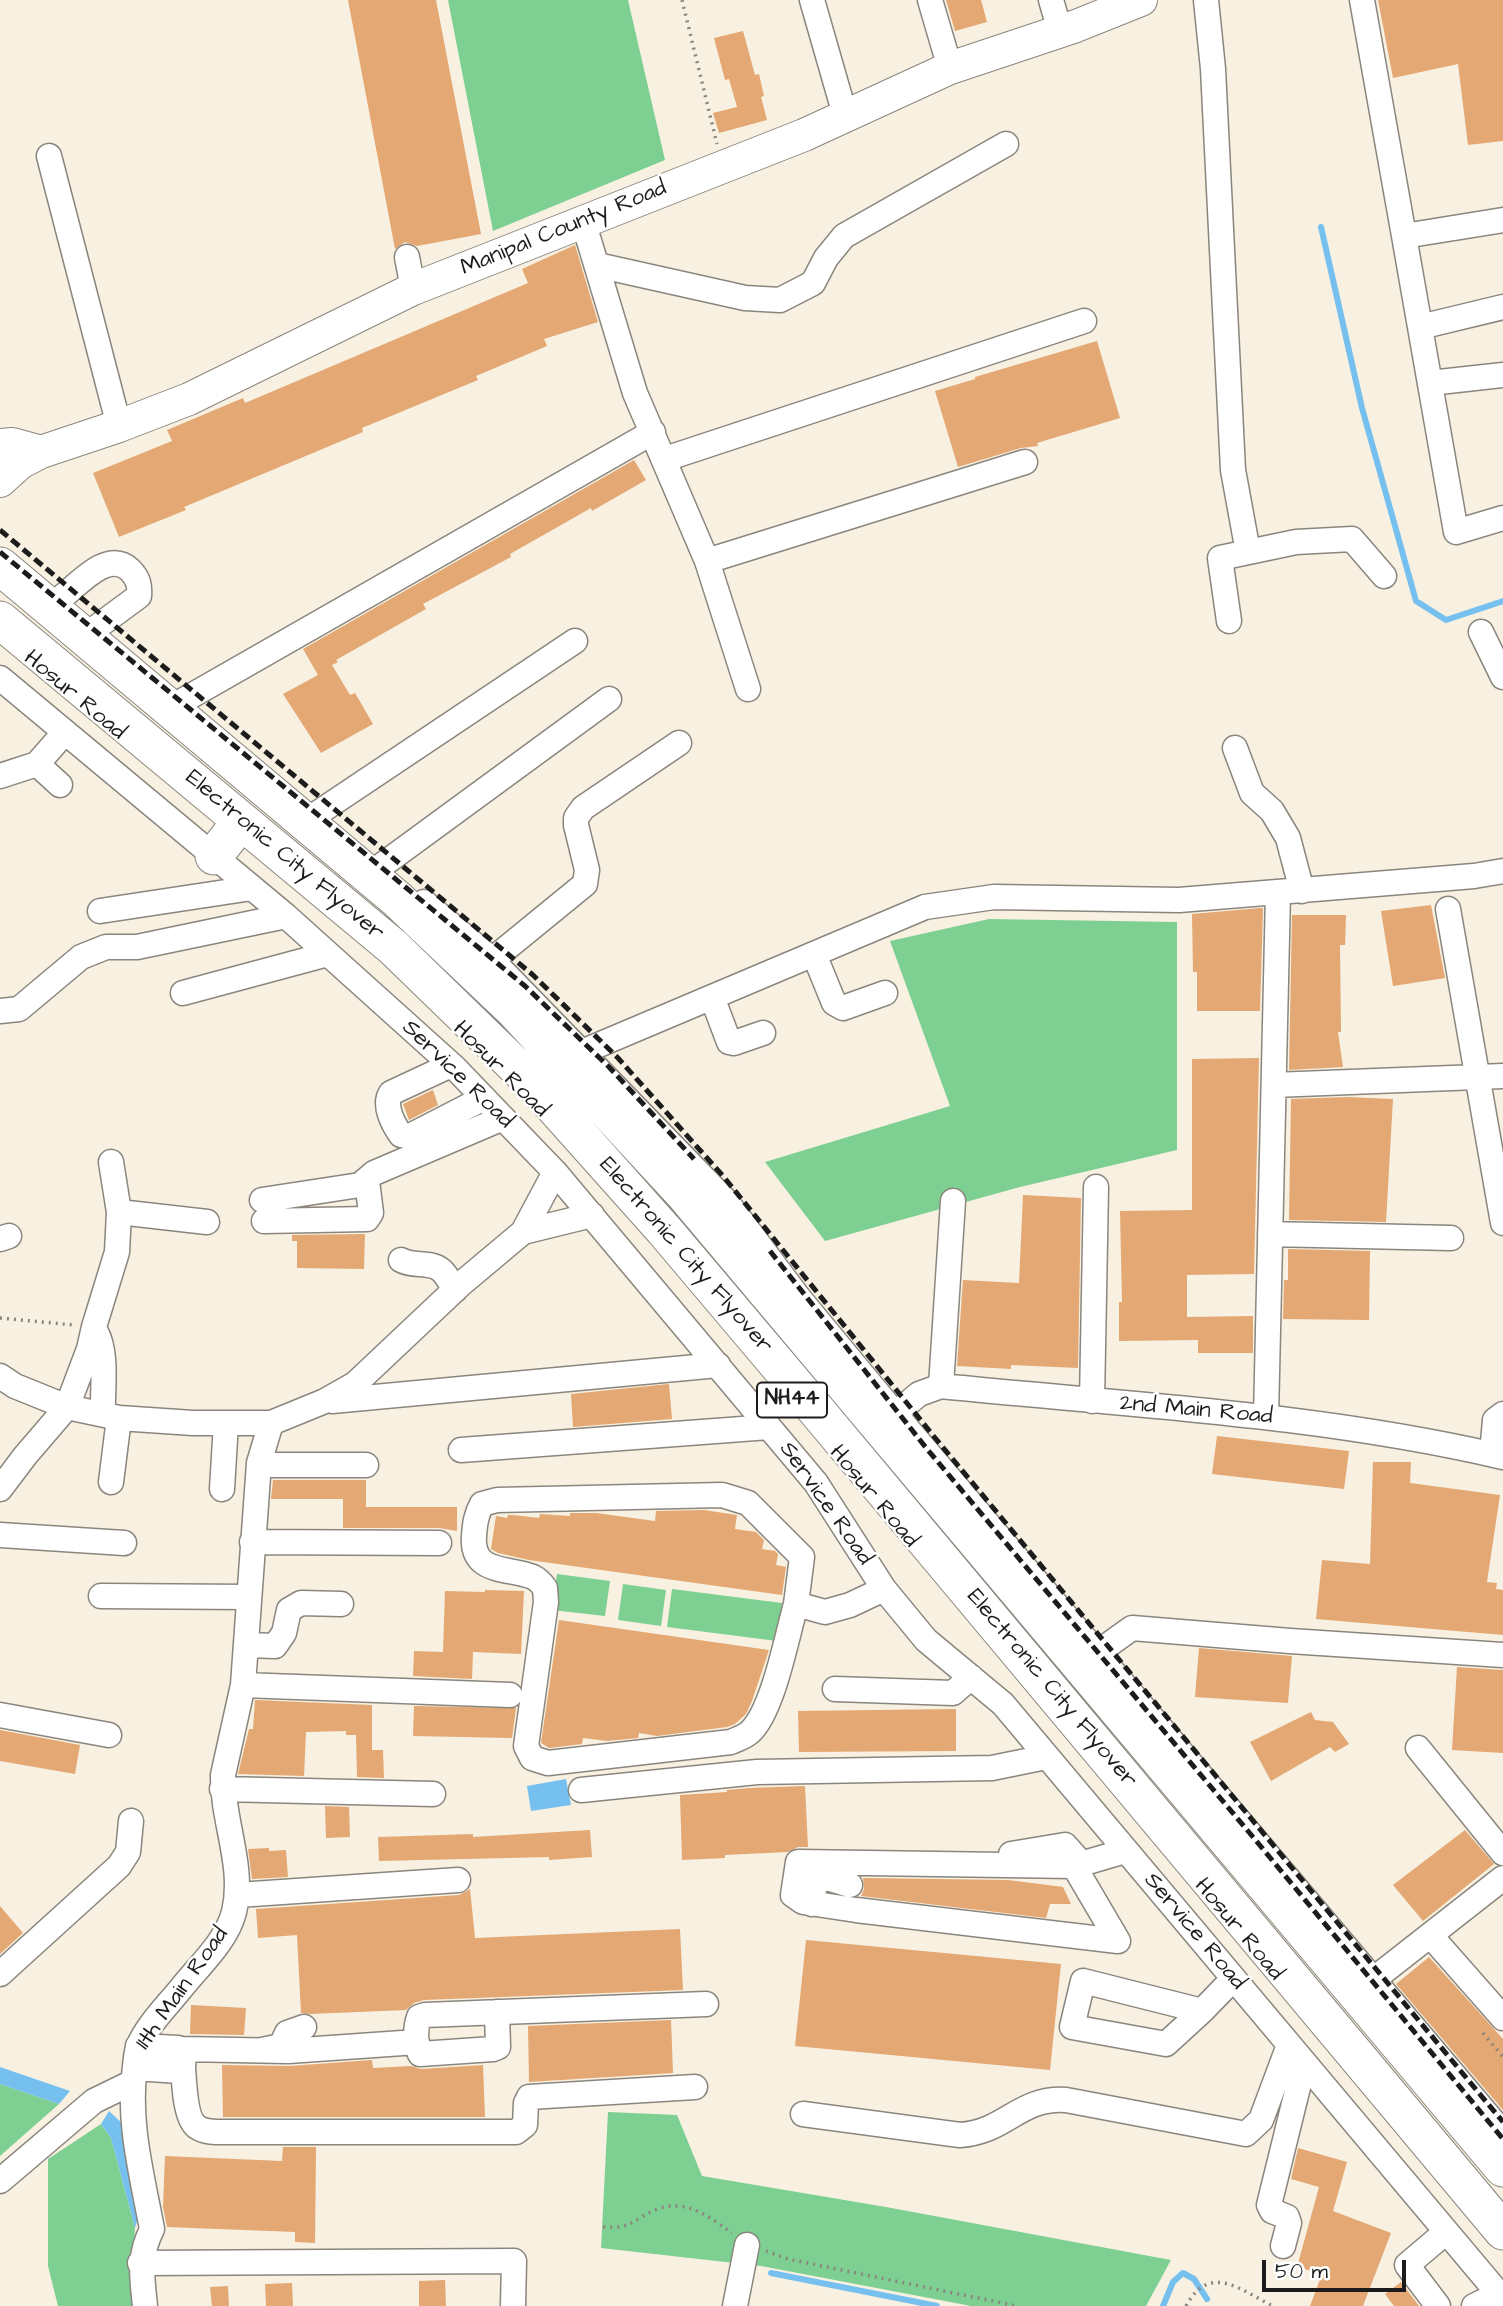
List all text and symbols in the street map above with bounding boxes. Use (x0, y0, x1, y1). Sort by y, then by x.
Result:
street label: Manipal County Road (457, 175, 671, 283)
street label: Hosur Road (17, 645, 131, 747)
street label: Electronic City Flyover (179, 765, 389, 947)
street label: Service Road (395, 1015, 519, 1135)
street label: Hosur Road (446, 1016, 554, 1124)
street label: Electronic City Flyover (592, 1152, 778, 1360)
road number: NH44 (757, 1382, 827, 1418)
street label: 2nd Main Road (1118, 1391, 1274, 1431)
street label: Service Road (772, 1437, 878, 1571)
street label: Hosur Road (822, 1440, 924, 1554)
street label: Electronic City Flyover (960, 1584, 1142, 1794)
street label: Service Road (1137, 1868, 1251, 1996)
street label: Hosur Road (1187, 1873, 1289, 1987)
street label: 11th Main Road (131, 1922, 235, 2056)
scale bar (1265, 2246, 1408, 2290)
text: 50 m (1275, 2257, 1328, 2286)

